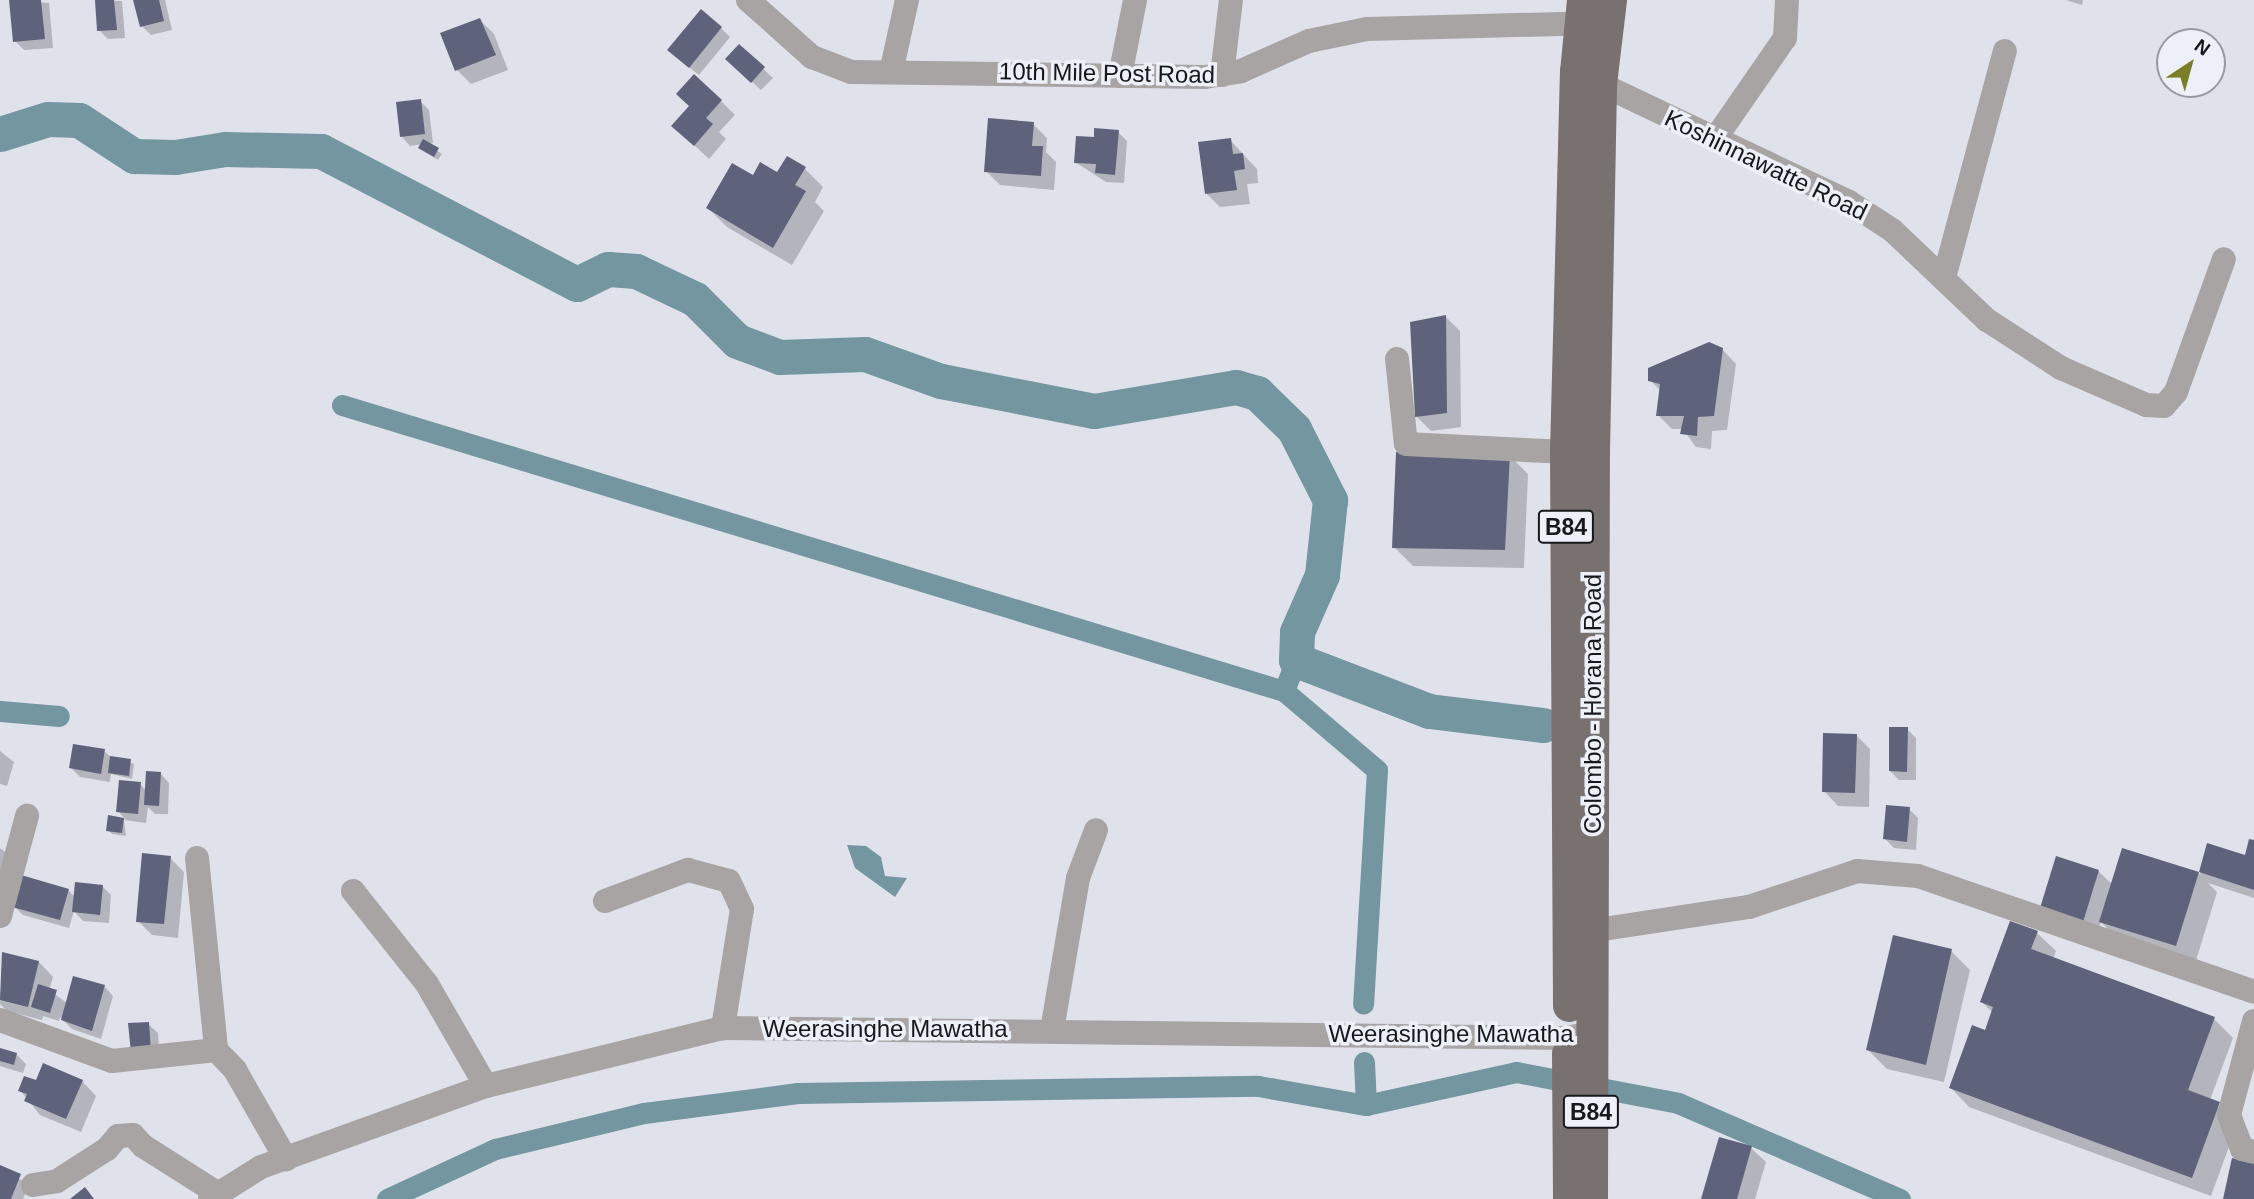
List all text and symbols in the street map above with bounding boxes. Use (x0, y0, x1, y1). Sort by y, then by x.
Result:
north arrow (2156, 28, 2226, 98)
text: N (2191, 35, 2214, 60)
street label: 10th Mile Post Road (999, 57, 1215, 89)
street label: Koshinnawatte Road (1660, 104, 1872, 226)
road number: B84 (1536, 508, 1596, 547)
street label: Colombo - Horana Road (1579, 574, 1607, 834)
street label: Weerasinghe Mawatha (762, 1015, 1008, 1043)
street label: Weerasinghe Mawatha (1328, 1020, 1574, 1048)
road number: B84 (1561, 1092, 1621, 1132)

